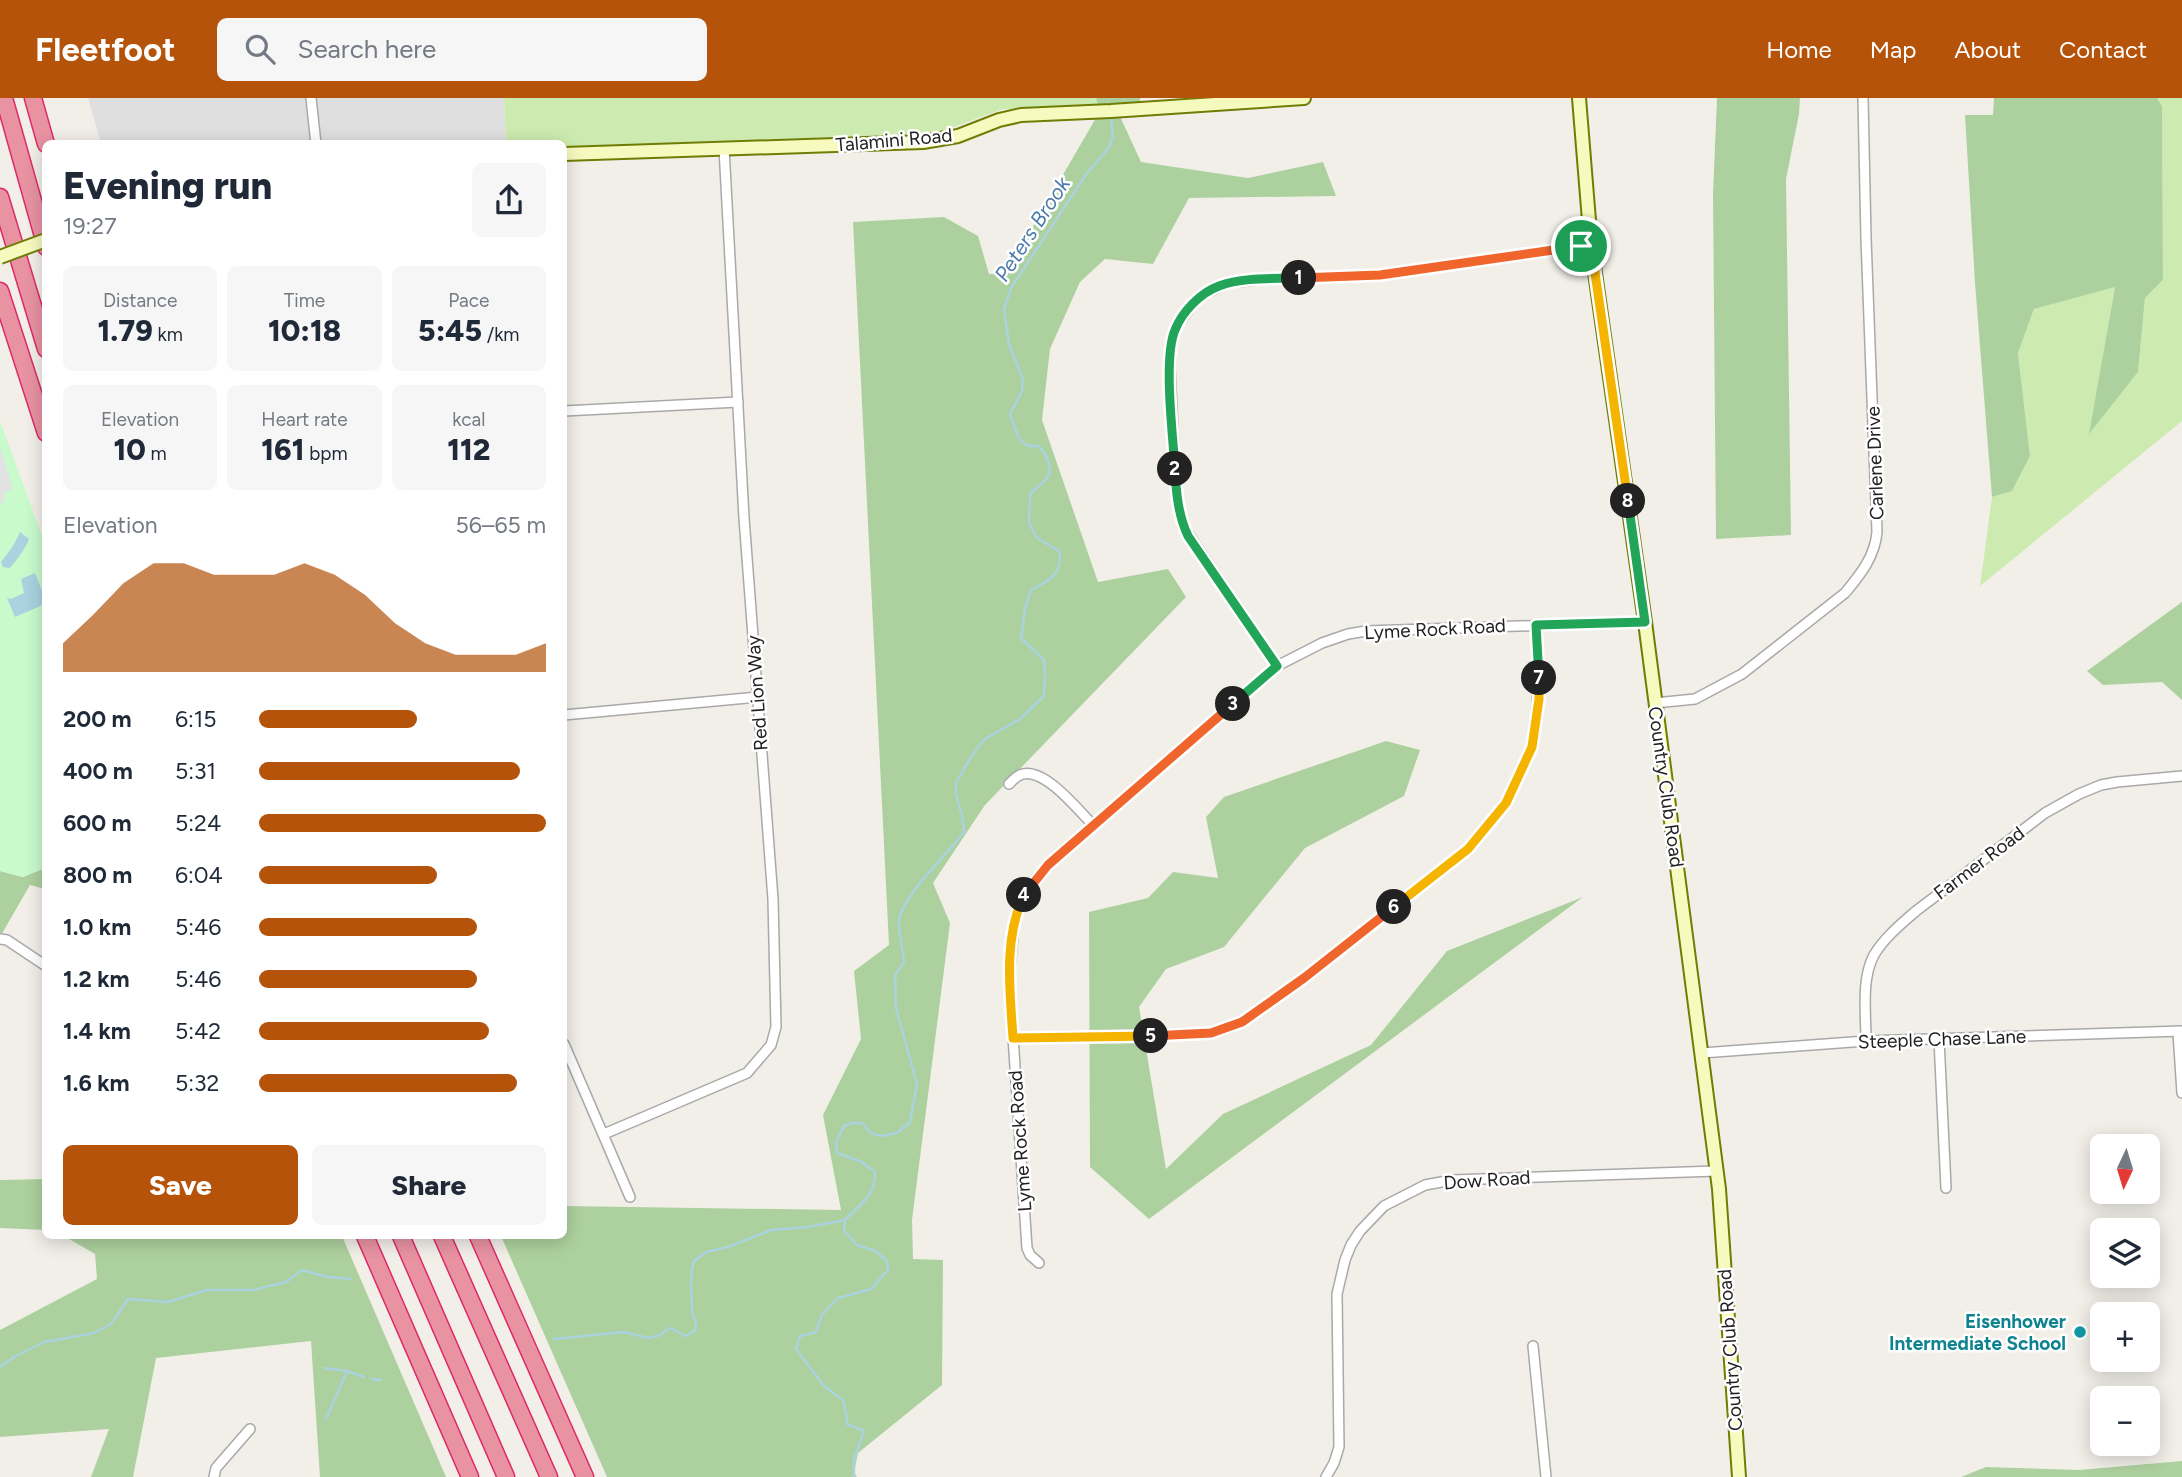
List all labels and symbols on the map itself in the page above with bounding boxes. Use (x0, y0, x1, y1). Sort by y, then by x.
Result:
street label: Talamini Road (835, 123, 953, 157)
water label: Peters Brook (989, 171, 1076, 286)
pin (1551, 216, 1611, 276)
pin: 1 (1282, 260, 1316, 296)
street label: Carlene Drive (1862, 406, 1888, 520)
pin: 2 (1158, 452, 1192, 486)
pin: 8 (1610, 484, 1646, 518)
street label: Lyme Rock Road (1364, 614, 1506, 644)
street label: Red Lion Way (741, 634, 773, 752)
pin: 7 (1522, 660, 1556, 696)
pin: 3 (1216, 686, 1250, 722)
street label: Country Club Road (1643, 705, 1689, 869)
street label: Farmer Road (1929, 821, 2029, 905)
pin: 4 (1006, 878, 1042, 912)
pin: 6 (1376, 890, 1412, 924)
pin: 5 (1134, 1018, 1168, 1054)
street label: Steeple Chase Lane (1857, 1025, 2027, 1053)
street label: Lyme Rock Road (1004, 1069, 1036, 1213)
north arrow (2090, 1134, 2160, 1204)
street label: Dow Road (1443, 1165, 1531, 1195)
street label: Country Club Road (1713, 1268, 1747, 1432)
place label: Eisenhower Intermediate School (1889, 1310, 2066, 1355)
marker: Eisenhower Intermediate School (2072, 1324, 2088, 1340)

